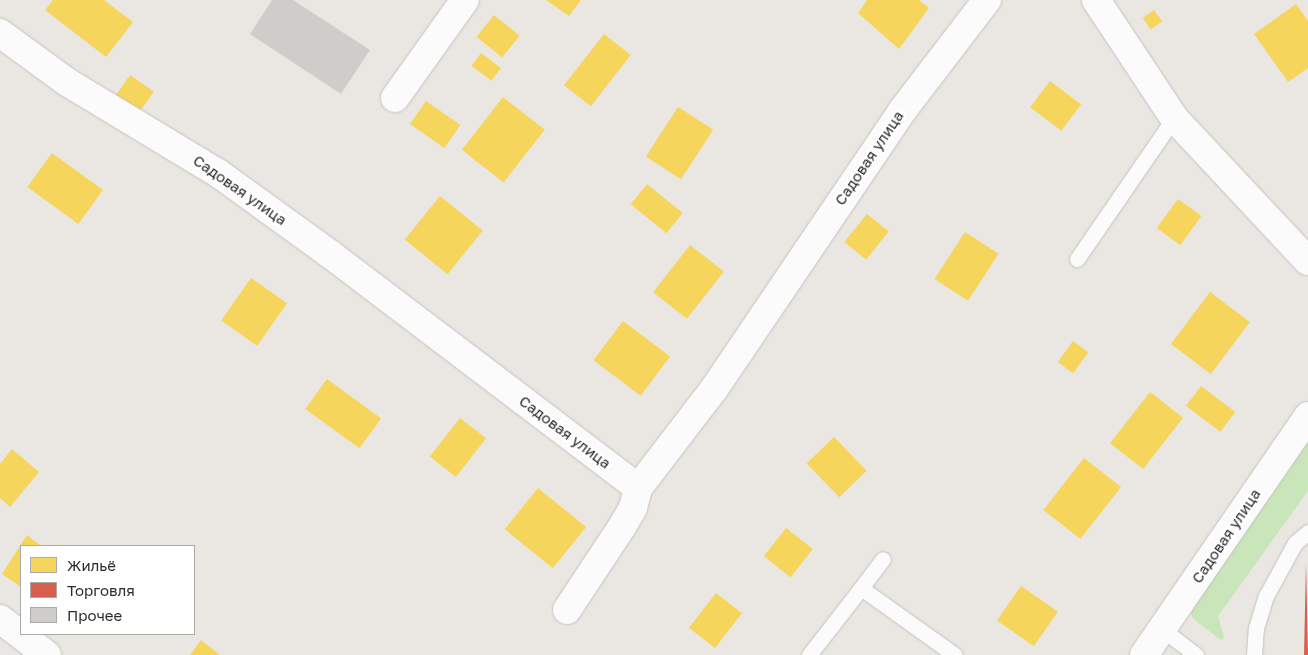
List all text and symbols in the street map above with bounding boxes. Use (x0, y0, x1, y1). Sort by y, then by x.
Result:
street label: Садовая улица (831, 107, 907, 209)
street label: Садовая улица (190, 151, 290, 229)
street label: Садовая улица (516, 392, 614, 472)
street label: Садовая улица (1188, 485, 1264, 587)
legend (20, 545, 195, 635)
text: Жильё (67, 556, 116, 574)
text: Торговля (67, 581, 135, 599)
text: Прочее (67, 606, 122, 624)

